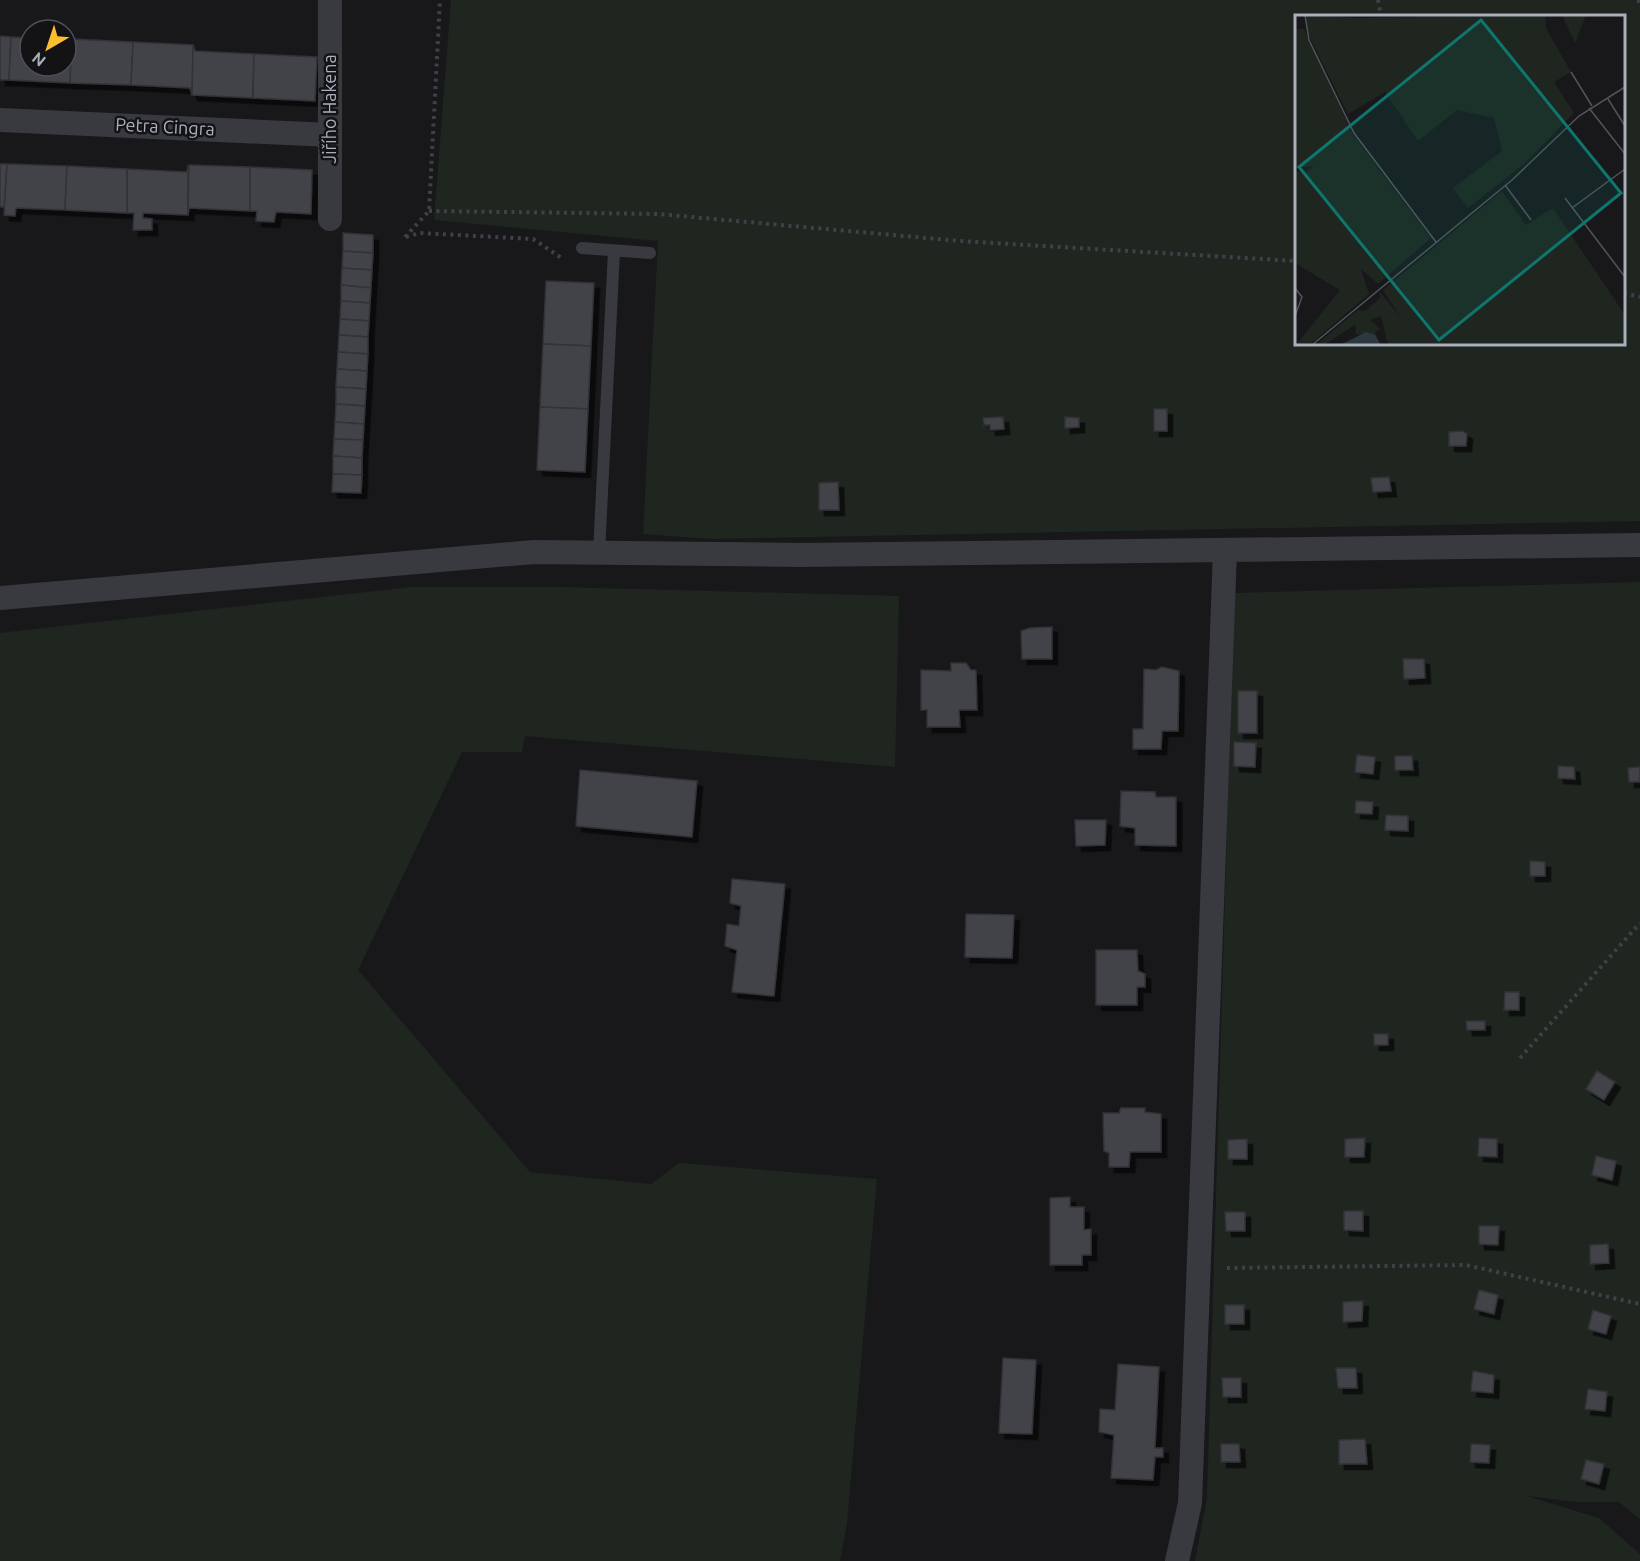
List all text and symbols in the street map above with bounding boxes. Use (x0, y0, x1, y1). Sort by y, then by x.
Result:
inset map (1295, 15, 1625, 345)
north arrow (18, 18, 78, 78)
text: N (28, 49, 49, 70)
street label: Jiřího Hakena (319, 54, 339, 164)
street label: Petra Cingra (115, 113, 215, 139)

